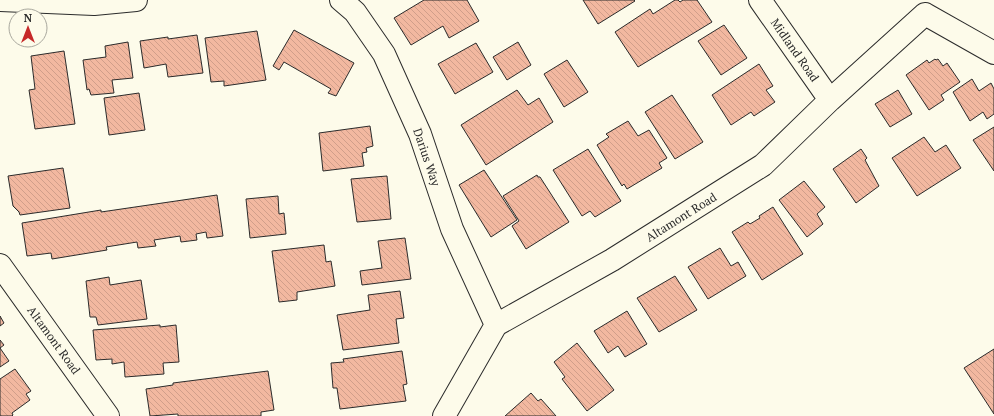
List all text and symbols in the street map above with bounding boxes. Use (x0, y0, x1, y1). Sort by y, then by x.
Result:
north arrow (8, 8, 48, 48)
text: N (24, 11, 33, 25)
street label: Midland Road (768, 15, 823, 85)
street label: Darius Way (410, 126, 444, 189)
street label: Altamont Road (643, 189, 719, 245)
street label: Altamont Road (24, 303, 84, 377)

